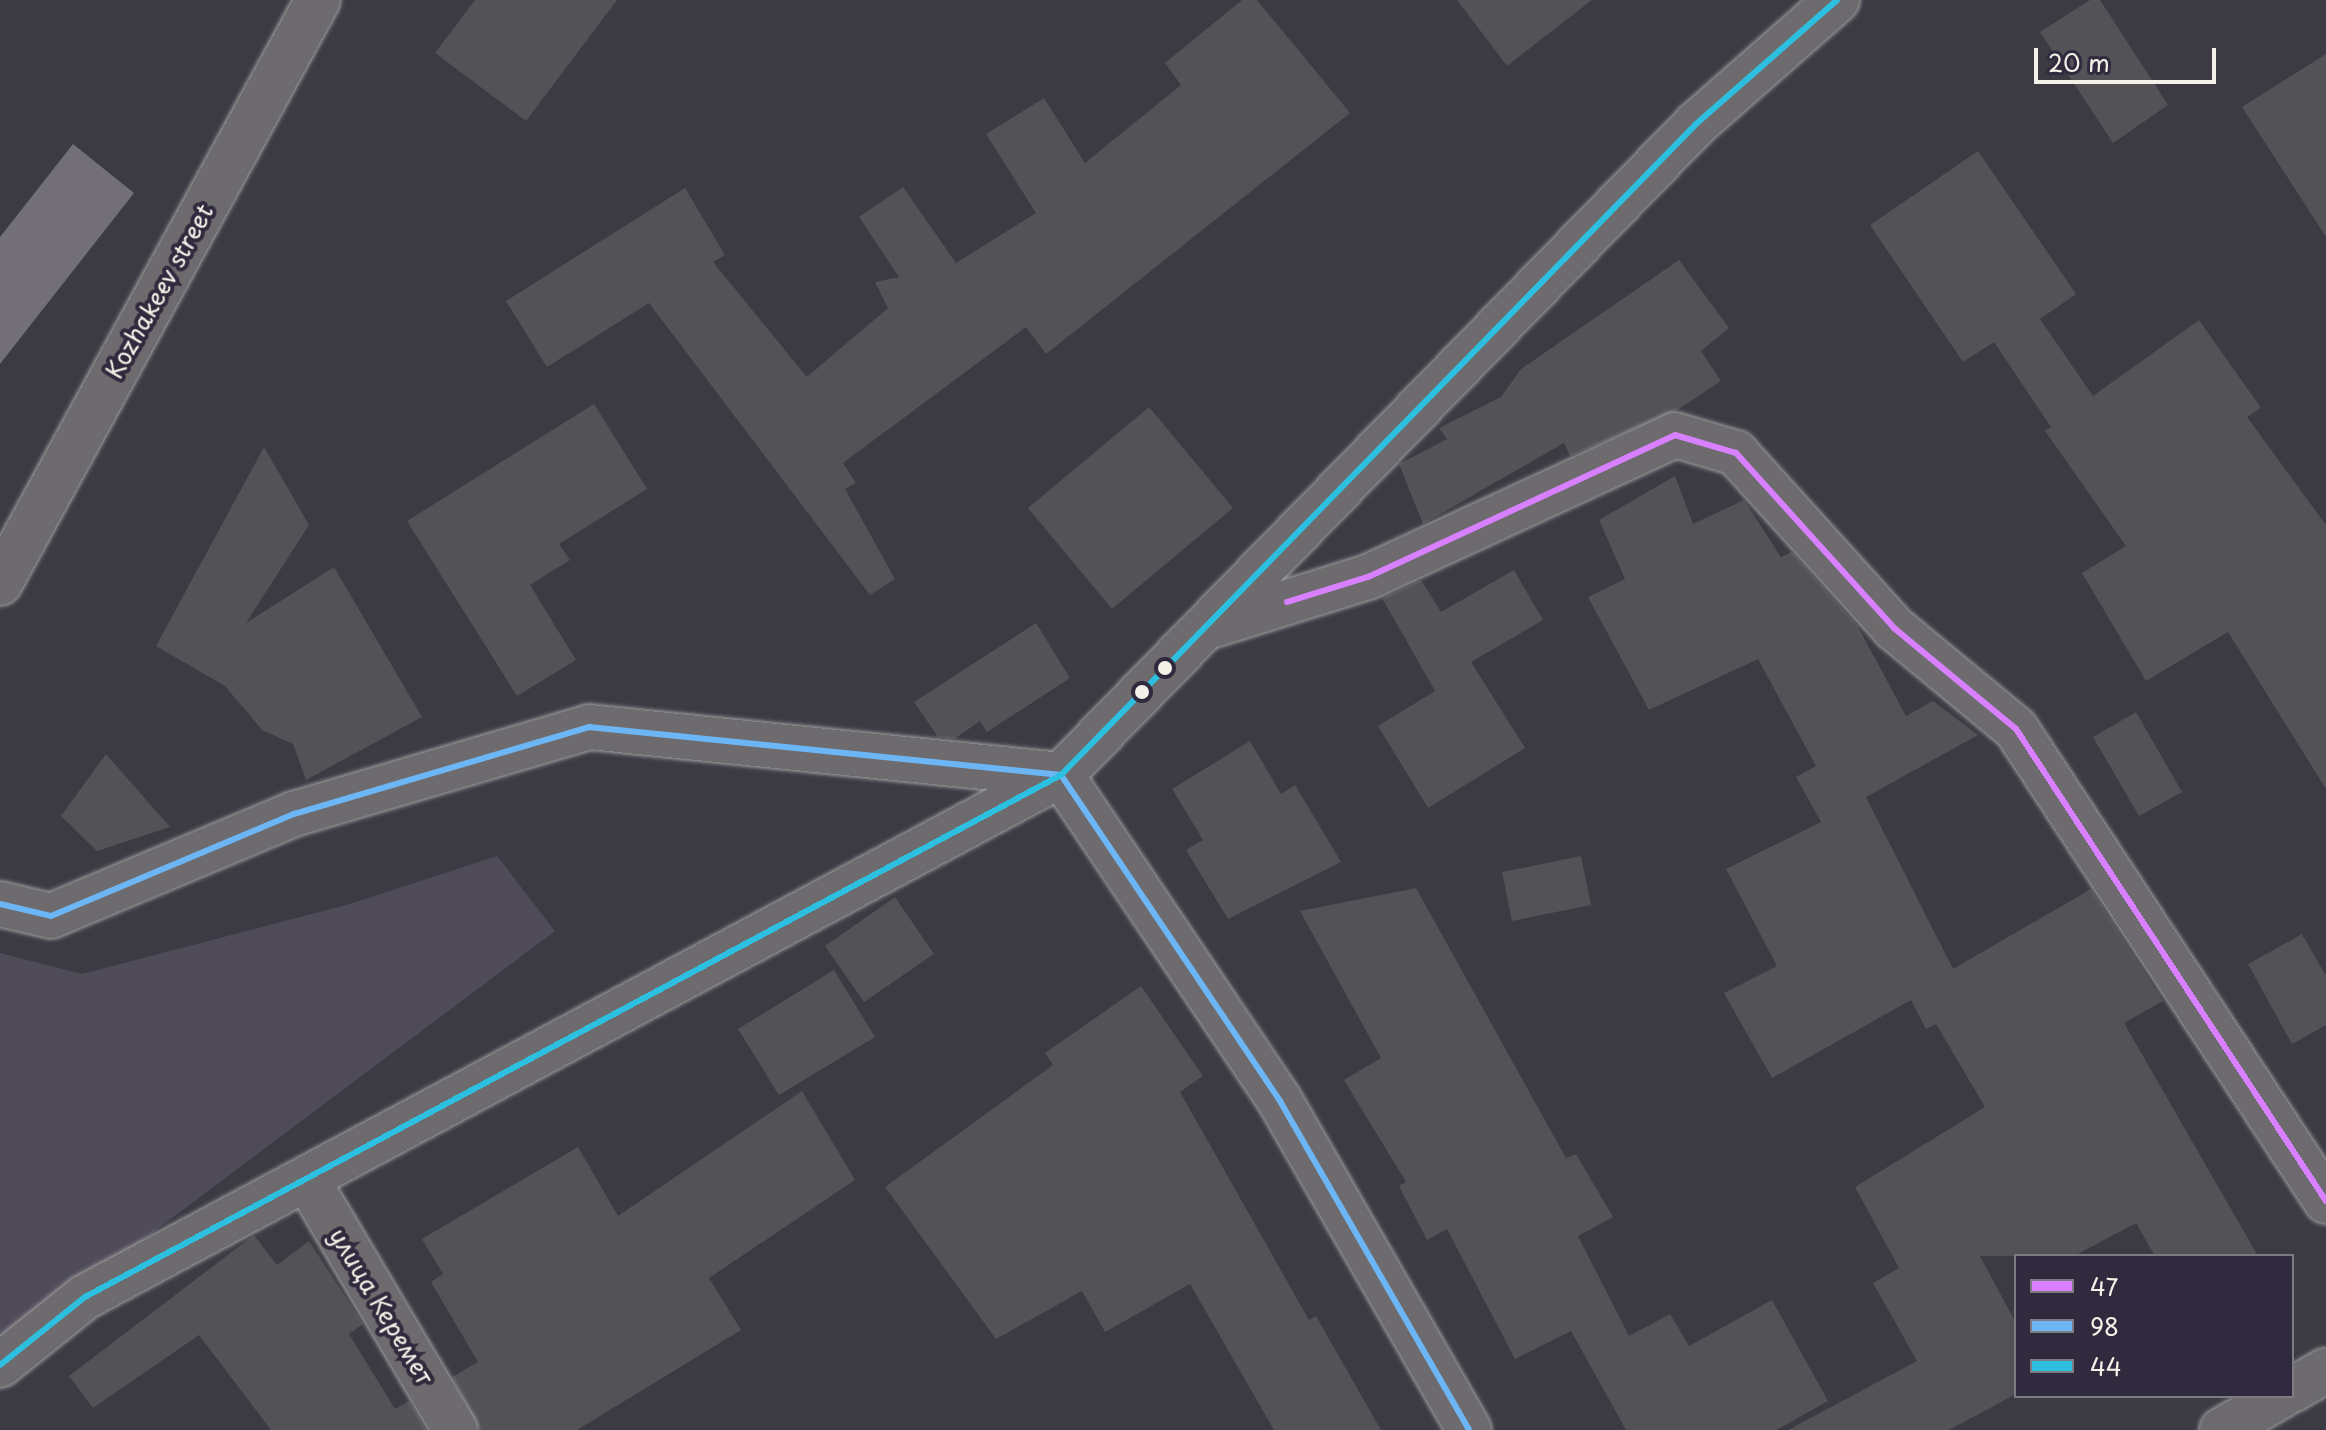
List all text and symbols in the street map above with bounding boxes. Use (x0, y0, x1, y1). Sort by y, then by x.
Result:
scale bar (2038, 32, 2220, 82)
text: 20 m (2048, 44, 2110, 80)
street label: Kozhakeev street (99, 198, 219, 384)
unlabelled marker (1157, 660, 1173, 676)
unlabelled marker (1134, 684, 1150, 700)
street label: улица Керемет (324, 1222, 440, 1390)
legend (2014, 1254, 2294, 1398)
text: 47 (2090, 1268, 2118, 1304)
text: 98 (2090, 1308, 2119, 1344)
text: 44 (2090, 1348, 2122, 1384)

